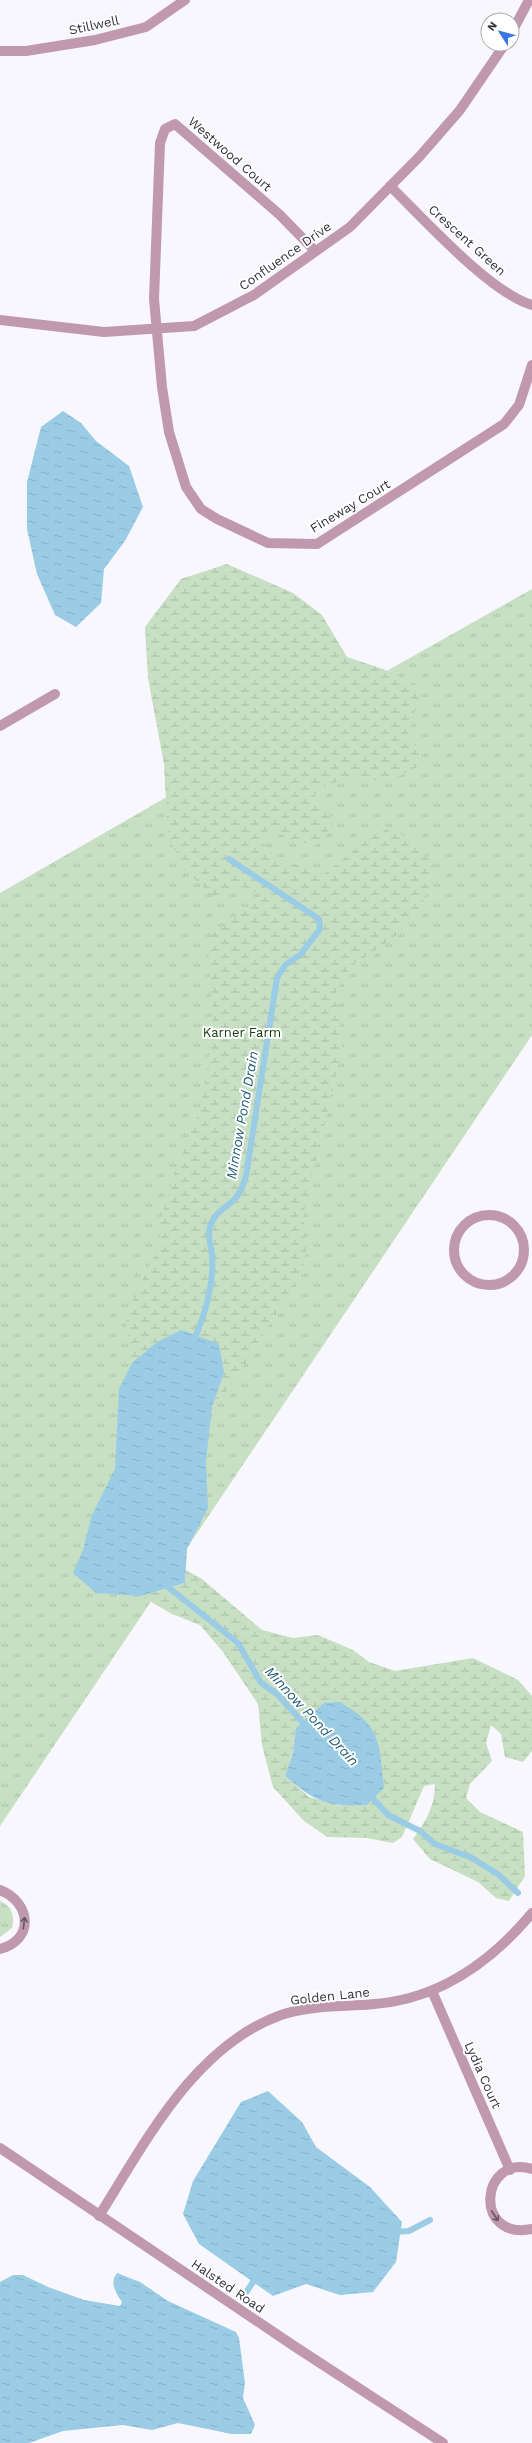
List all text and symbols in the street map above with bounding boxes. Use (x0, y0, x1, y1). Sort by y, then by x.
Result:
street label: Stillwell (67, 12, 121, 38)
north arrow (480, 12, 520, 52)
text: N (485, 19, 500, 34)
street label: Westwood Court (185, 114, 275, 195)
street label: Crescent Green (425, 201, 509, 279)
street label: Confluence Drive (236, 219, 334, 293)
street label: Fineway Court (307, 476, 393, 536)
park label: Karner Farm (203, 1025, 281, 1040)
water label: Minnow Pond Drain (223, 1050, 261, 1180)
water label: Minnow Pond Drain (262, 1663, 362, 1769)
one-way arrow (20, 1917, 28, 1930)
street label: Golden Lane (289, 1984, 371, 2008)
street label: Lydia Court (462, 2039, 505, 2111)
one-way arrow (492, 2210, 500, 2222)
street label: Halsted Road (189, 2256, 267, 2316)

